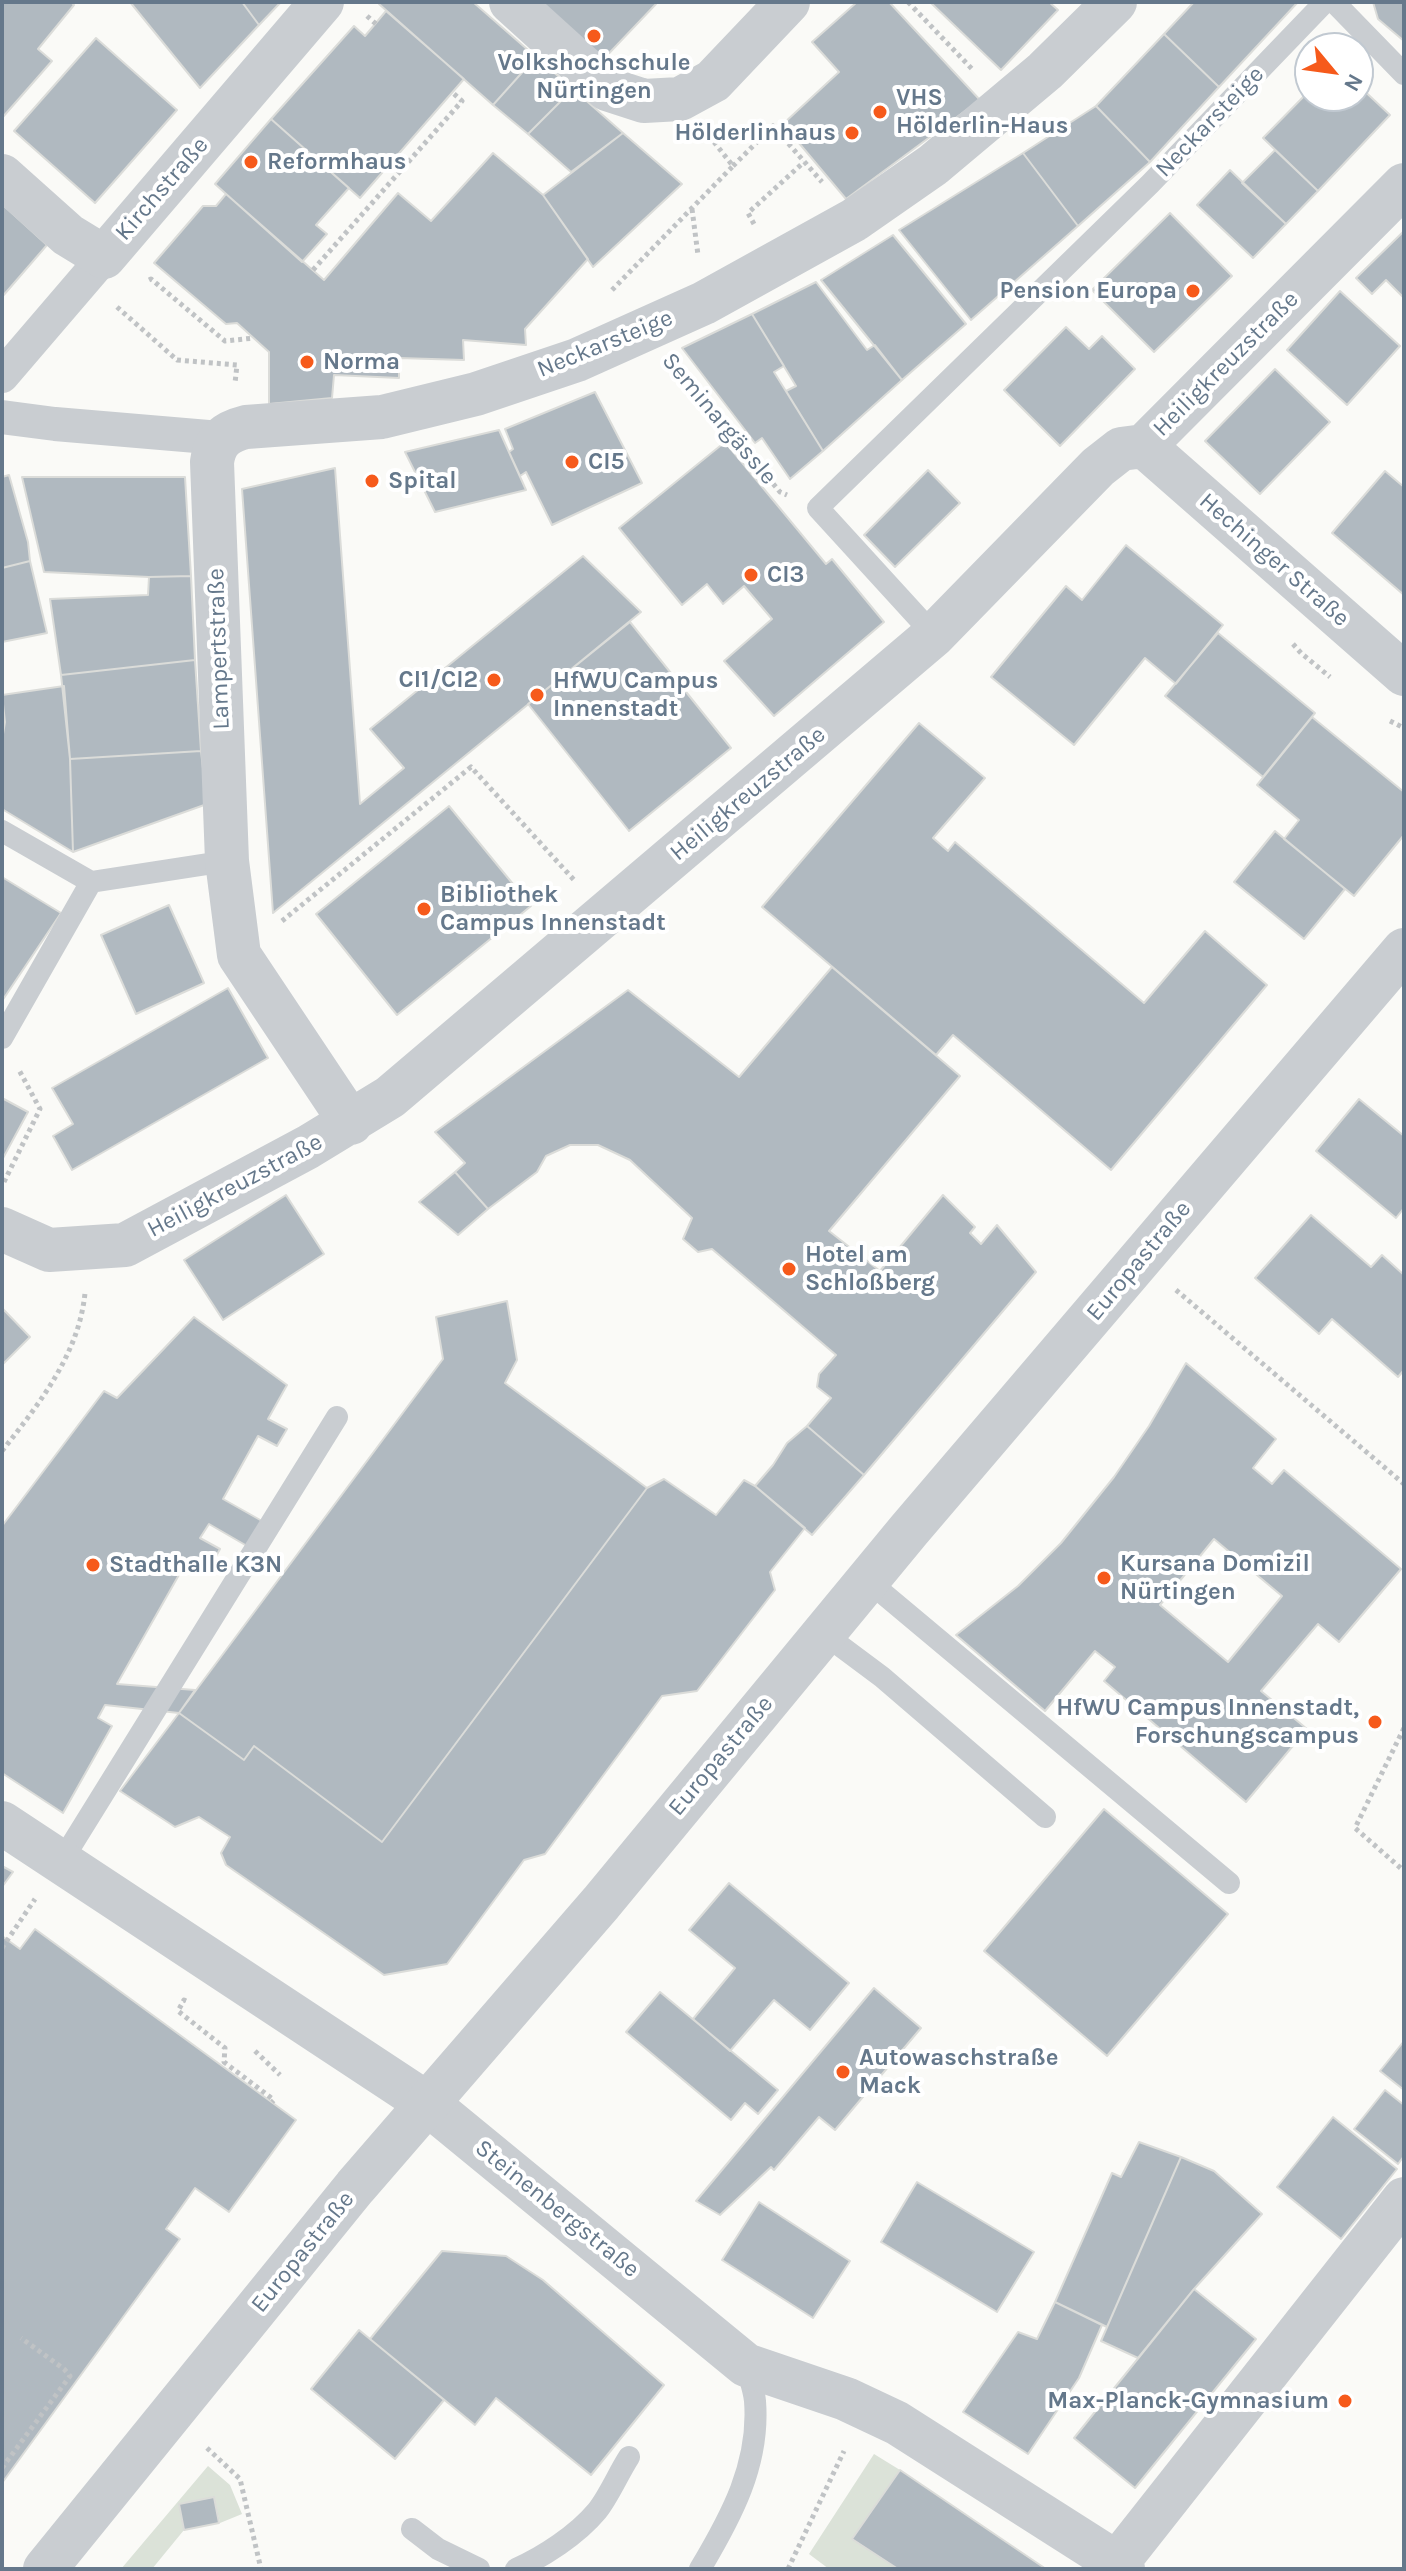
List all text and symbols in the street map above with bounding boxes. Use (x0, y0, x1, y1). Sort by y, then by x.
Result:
marker: Volkshochschule Nürtingen (585, 27, 603, 45)
north arrow (1294, 32, 1374, 112)
place label: Volkshochschule Nürtingen (498, 49, 690, 105)
street label: Neckarsteige (1150, 60, 1270, 184)
text: N (1338, 69, 1368, 96)
place label: VHS Hölderlin-Haus (896, 84, 1068, 140)
marker: VHS Hölderlin-Haus (871, 103, 889, 121)
place label: Hölderlinhaus (674, 119, 836, 147)
marker: Hölderlinhaus (843, 124, 861, 142)
street label: Kirchstraße (109, 131, 215, 247)
place label: Reformhaus (267, 148, 406, 176)
marker: Reformhaus (242, 153, 260, 171)
place label: Pension Europa (999, 277, 1177, 305)
marker: Pension Europa (1184, 282, 1202, 300)
street label: Heiligkreuzstraße (1147, 285, 1305, 443)
street label: Neckarsteige (533, 304, 677, 384)
street label: Seminargässle (655, 347, 783, 491)
place label: Norma (323, 348, 400, 376)
marker: Norma (298, 353, 316, 371)
place label: CI5 (588, 448, 624, 476)
marker: CI5 (563, 453, 581, 471)
place label: Spital (388, 467, 457, 495)
marker: Spital (363, 472, 381, 490)
street label: Hechinger Straße (1193, 487, 1355, 633)
place label: CI3 (767, 561, 804, 589)
marker: CI3 (742, 566, 760, 584)
street label: Lampertstraße (202, 568, 236, 730)
place label: CI1/CI2 (399, 666, 478, 694)
place label: HfWU Campus Innenstadt (553, 667, 718, 723)
marker: CI1/CI2 (485, 671, 503, 689)
marker: HfWU Campus Innenstadt (528, 686, 546, 704)
street label: Heiligkreuzstraße (664, 721, 832, 867)
place label: Bibliothek Campus Innenstadt (440, 881, 666, 937)
marker: Bibliothek Campus Innenstadt (415, 900, 433, 918)
street label: Heiligkreuzstraße (143, 1128, 327, 1244)
street label: Europastraße (1081, 1195, 1197, 1327)
place label: Hotel am Schloßberg (805, 1241, 935, 1297)
marker: Hotel am Schloßberg (780, 1260, 798, 1278)
place label: Kursana Domizil Nürtingen (1120, 1550, 1310, 1606)
place label: Stadthalle K3N (109, 1551, 282, 1579)
marker: Stadthalle K3N (84, 1556, 102, 1574)
marker: Kursana Domizil Nürtingen (1095, 1569, 1113, 1587)
street label: Europastraße (663, 1690, 779, 1822)
place label: HfWU Campus Innenstadt, Forschungscampus (1056, 1694, 1359, 1750)
marker: HfWU Campus Innenstadt, Forschungscampus (1366, 1713, 1384, 1731)
place label: Autowaschstraße Mack (859, 2044, 1059, 2100)
marker: Autowaschstraße Mack (834, 2063, 852, 2081)
street label: Steinenbergstraße (469, 2134, 645, 2284)
street label: Europastraße (245, 2186, 361, 2318)
place label: Max-Planck-Gymnasium (1047, 2387, 1329, 2415)
marker: Max-Planck-Gymnasium (1336, 2392, 1354, 2410)

